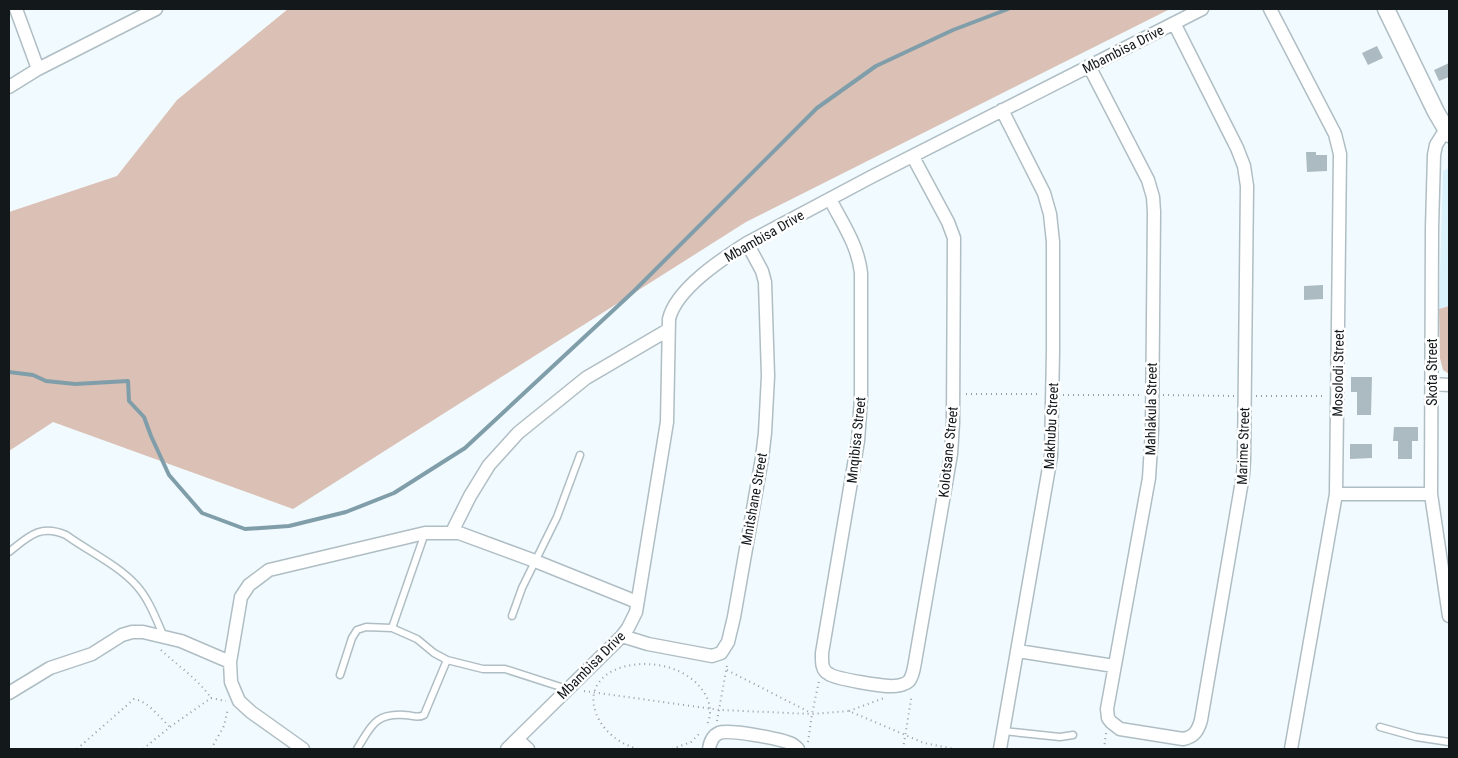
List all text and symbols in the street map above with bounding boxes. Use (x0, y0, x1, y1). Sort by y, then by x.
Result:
street label: Mbambisa Drive (1080, 21, 1167, 76)
street label: Mbambisa Drive (721, 207, 807, 265)
street label: Mosolodi Street (1329, 329, 1347, 417)
street label: Skota Street (1424, 338, 1440, 406)
street label: Mahlakula Street (1142, 362, 1160, 456)
street label: Makhubu Street (1041, 382, 1061, 470)
street label: Mnqibisa Street (844, 396, 868, 484)
street label: Kolotsane Street (935, 406, 961, 498)
street label: Marime Street (1234, 407, 1252, 485)
street label: Mnitshane Street (738, 451, 770, 547)
street label: Mbambisa Drive (554, 628, 628, 702)

